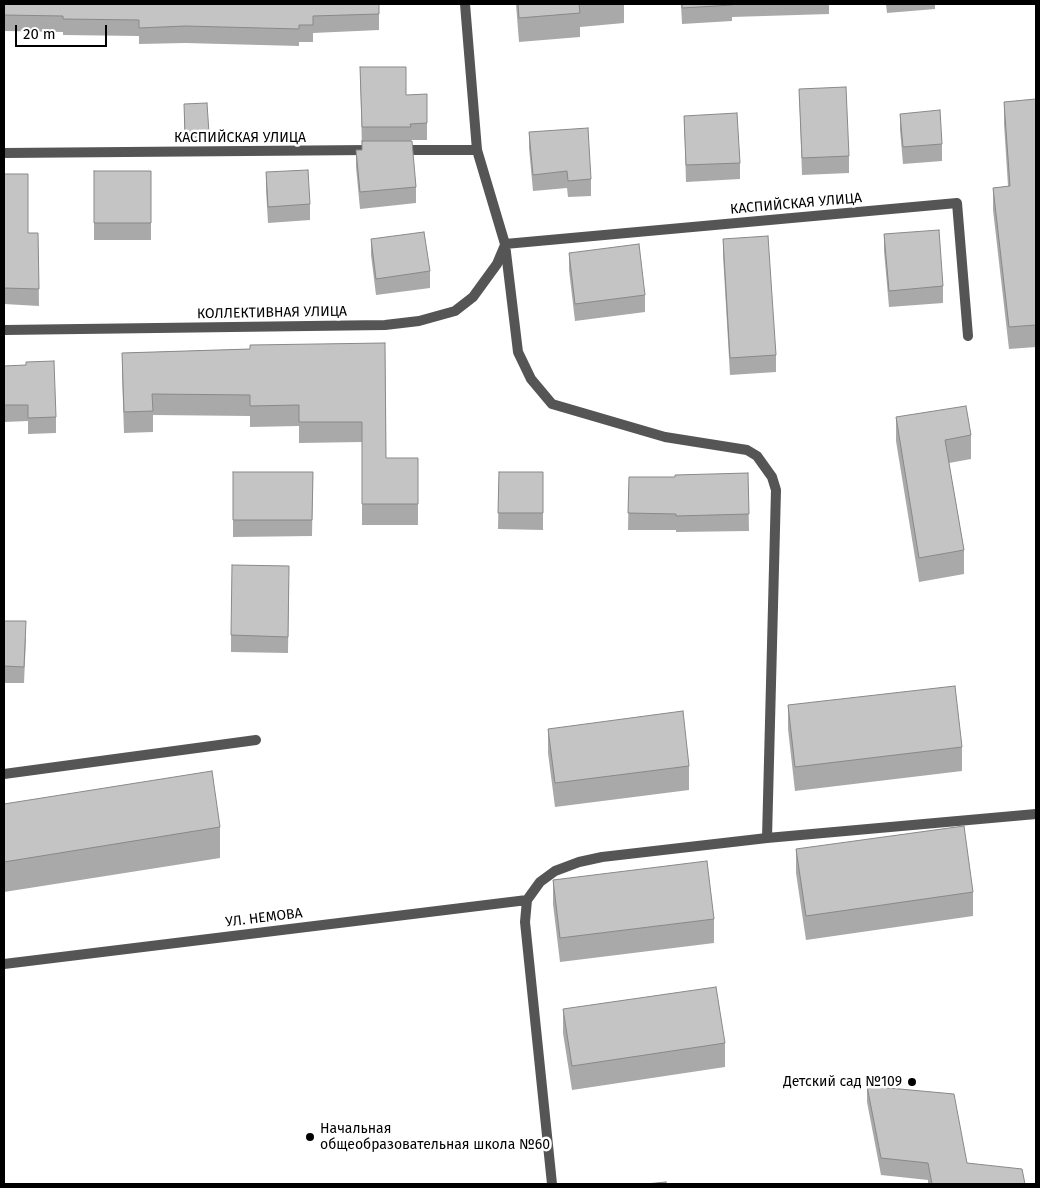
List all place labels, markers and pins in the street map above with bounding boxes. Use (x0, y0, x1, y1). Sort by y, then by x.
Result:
place label: Детский сад №109 (783, 1074, 902, 1090)
marker: Детский сад №109 (906, 1076, 918, 1088)
place label: Начальная общеобразовательная школа №60 (320, 1121, 550, 1154)
marker: Начальная общеобразовательная школа №60 (304, 1131, 316, 1143)

